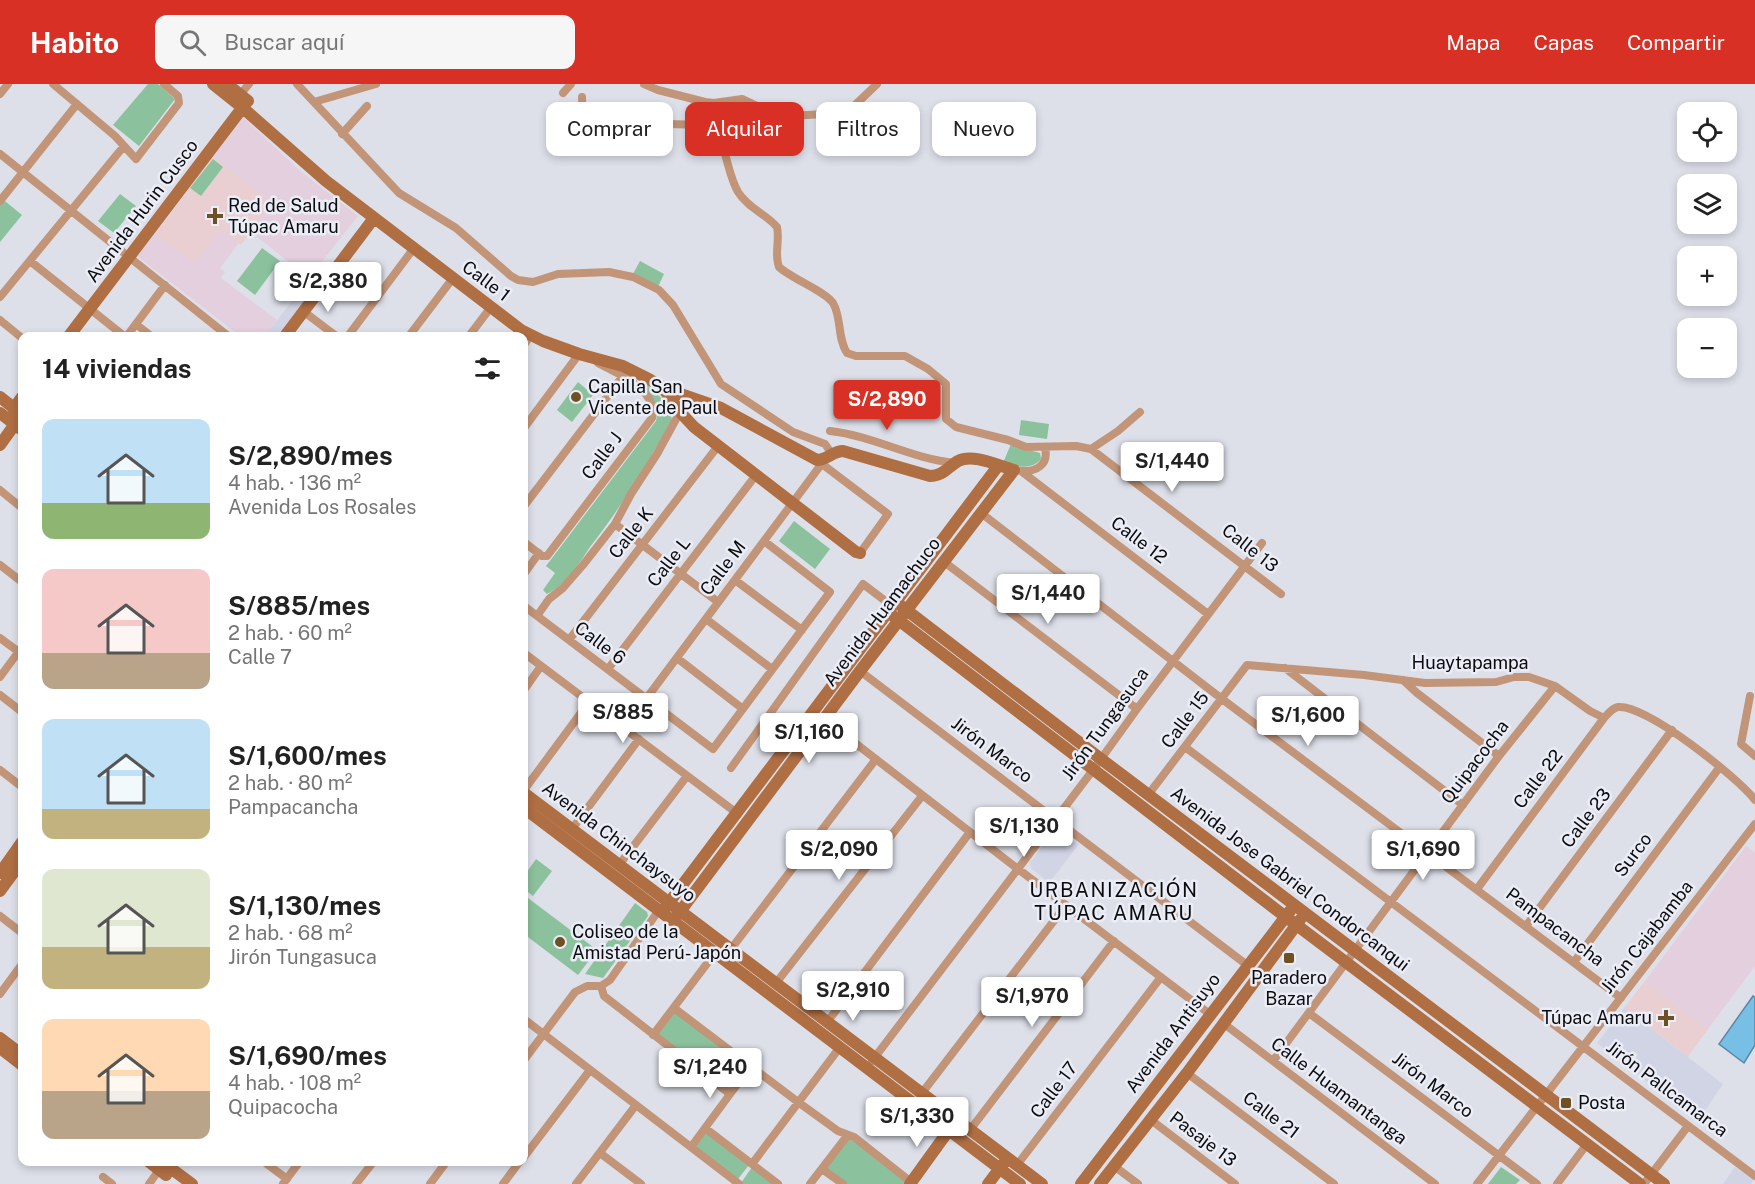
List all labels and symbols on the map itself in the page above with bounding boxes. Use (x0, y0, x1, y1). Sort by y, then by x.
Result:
street label: Avenida Hurin Cusco (81, 135, 202, 286)
place label: Red de Salud Túpac Amaru (228, 195, 339, 237)
marker: Red de Salud Túpac Amaru (206, 207, 224, 225)
street label: Calle 1 (458, 256, 514, 305)
pin: S/2,380 (273, 262, 383, 313)
place label: Capilla San Vicente de Paul (588, 376, 718, 418)
pin: S/2,890 (832, 380, 942, 431)
marker: Capilla San Vicente de Paul (569, 390, 583, 404)
street label: Calle J (577, 428, 626, 484)
pin: S/1,440 (1117, 442, 1227, 493)
street label: Calle K (604, 503, 657, 562)
street label: Calle 12 (1107, 512, 1172, 568)
street label: Calle 13 (1218, 519, 1283, 576)
street label: Calle L (643, 533, 695, 591)
street label: Avenida Huamachuco (819, 533, 944, 690)
street label: Calle M (695, 536, 750, 599)
pin: S/1,440 (993, 574, 1103, 625)
street label: Calle 6 (571, 617, 630, 668)
street label: Huaytapampa (1411, 652, 1529, 673)
street label: Jirón Tungasuca (1057, 663, 1152, 784)
street label: Calle 15 (1156, 687, 1213, 752)
pin: S/885 (581, 693, 665, 744)
pin: S/1,600 (1253, 696, 1363, 747)
street label: Jirón Marco (948, 712, 1037, 787)
pin: S/1,160 (754, 713, 864, 764)
street label: Quipacocha (1436, 716, 1513, 808)
street label: Calle 22 (1509, 745, 1567, 812)
street label: Avenida Chinchaysuyo (538, 777, 700, 906)
street label: Avenida Jose Gabriel Condorcanqui (1167, 782, 1414, 975)
street label: Calle 23 (1556, 784, 1615, 852)
pin: S/1,130 (969, 807, 1079, 858)
street label: Surco (1609, 829, 1656, 881)
pin: S/2,090 (784, 830, 894, 881)
pin: S/1,690 (1368, 830, 1478, 881)
street label: Jirón Cajabamba (1596, 876, 1697, 997)
district label: URBANIZACIÓN TÚPAC AMARU (1029, 877, 1199, 925)
street label: Pampacancha (1502, 883, 1608, 970)
place label: Coliseo de la Amistad Perú- Japón (572, 921, 741, 963)
marker: Coliseo de la Amistad Perú- Japón (553, 935, 567, 949)
marker: Paradero Bazar (1282, 951, 1296, 965)
place label: Paradero Bazar (1251, 967, 1327, 1009)
street label: Avenida Antisuyo (1121, 969, 1224, 1097)
pin: S/2,910 (798, 971, 908, 1022)
pin: S/1,970 (977, 977, 1087, 1028)
place label: Túpac Amaru (1541, 1007, 1652, 1028)
marker: Túpac Amaru (1657, 1009, 1675, 1027)
street label: Calle Huamantanga (1267, 1033, 1411, 1149)
street label: Jirón Pallcamarca (1603, 1036, 1732, 1141)
street label: Jirón Marco (1389, 1047, 1478, 1122)
pin: S/1,240 (655, 1048, 765, 1099)
street label: Calle 17 (1026, 1057, 1082, 1122)
street label: Calle 21 (1239, 1087, 1304, 1143)
place label: Posta (1578, 1092, 1625, 1113)
marker: Posta (1559, 1096, 1573, 1110)
pin: S/1,330 (862, 1097, 972, 1148)
street label: Pasaje 13 (1166, 1107, 1241, 1170)

